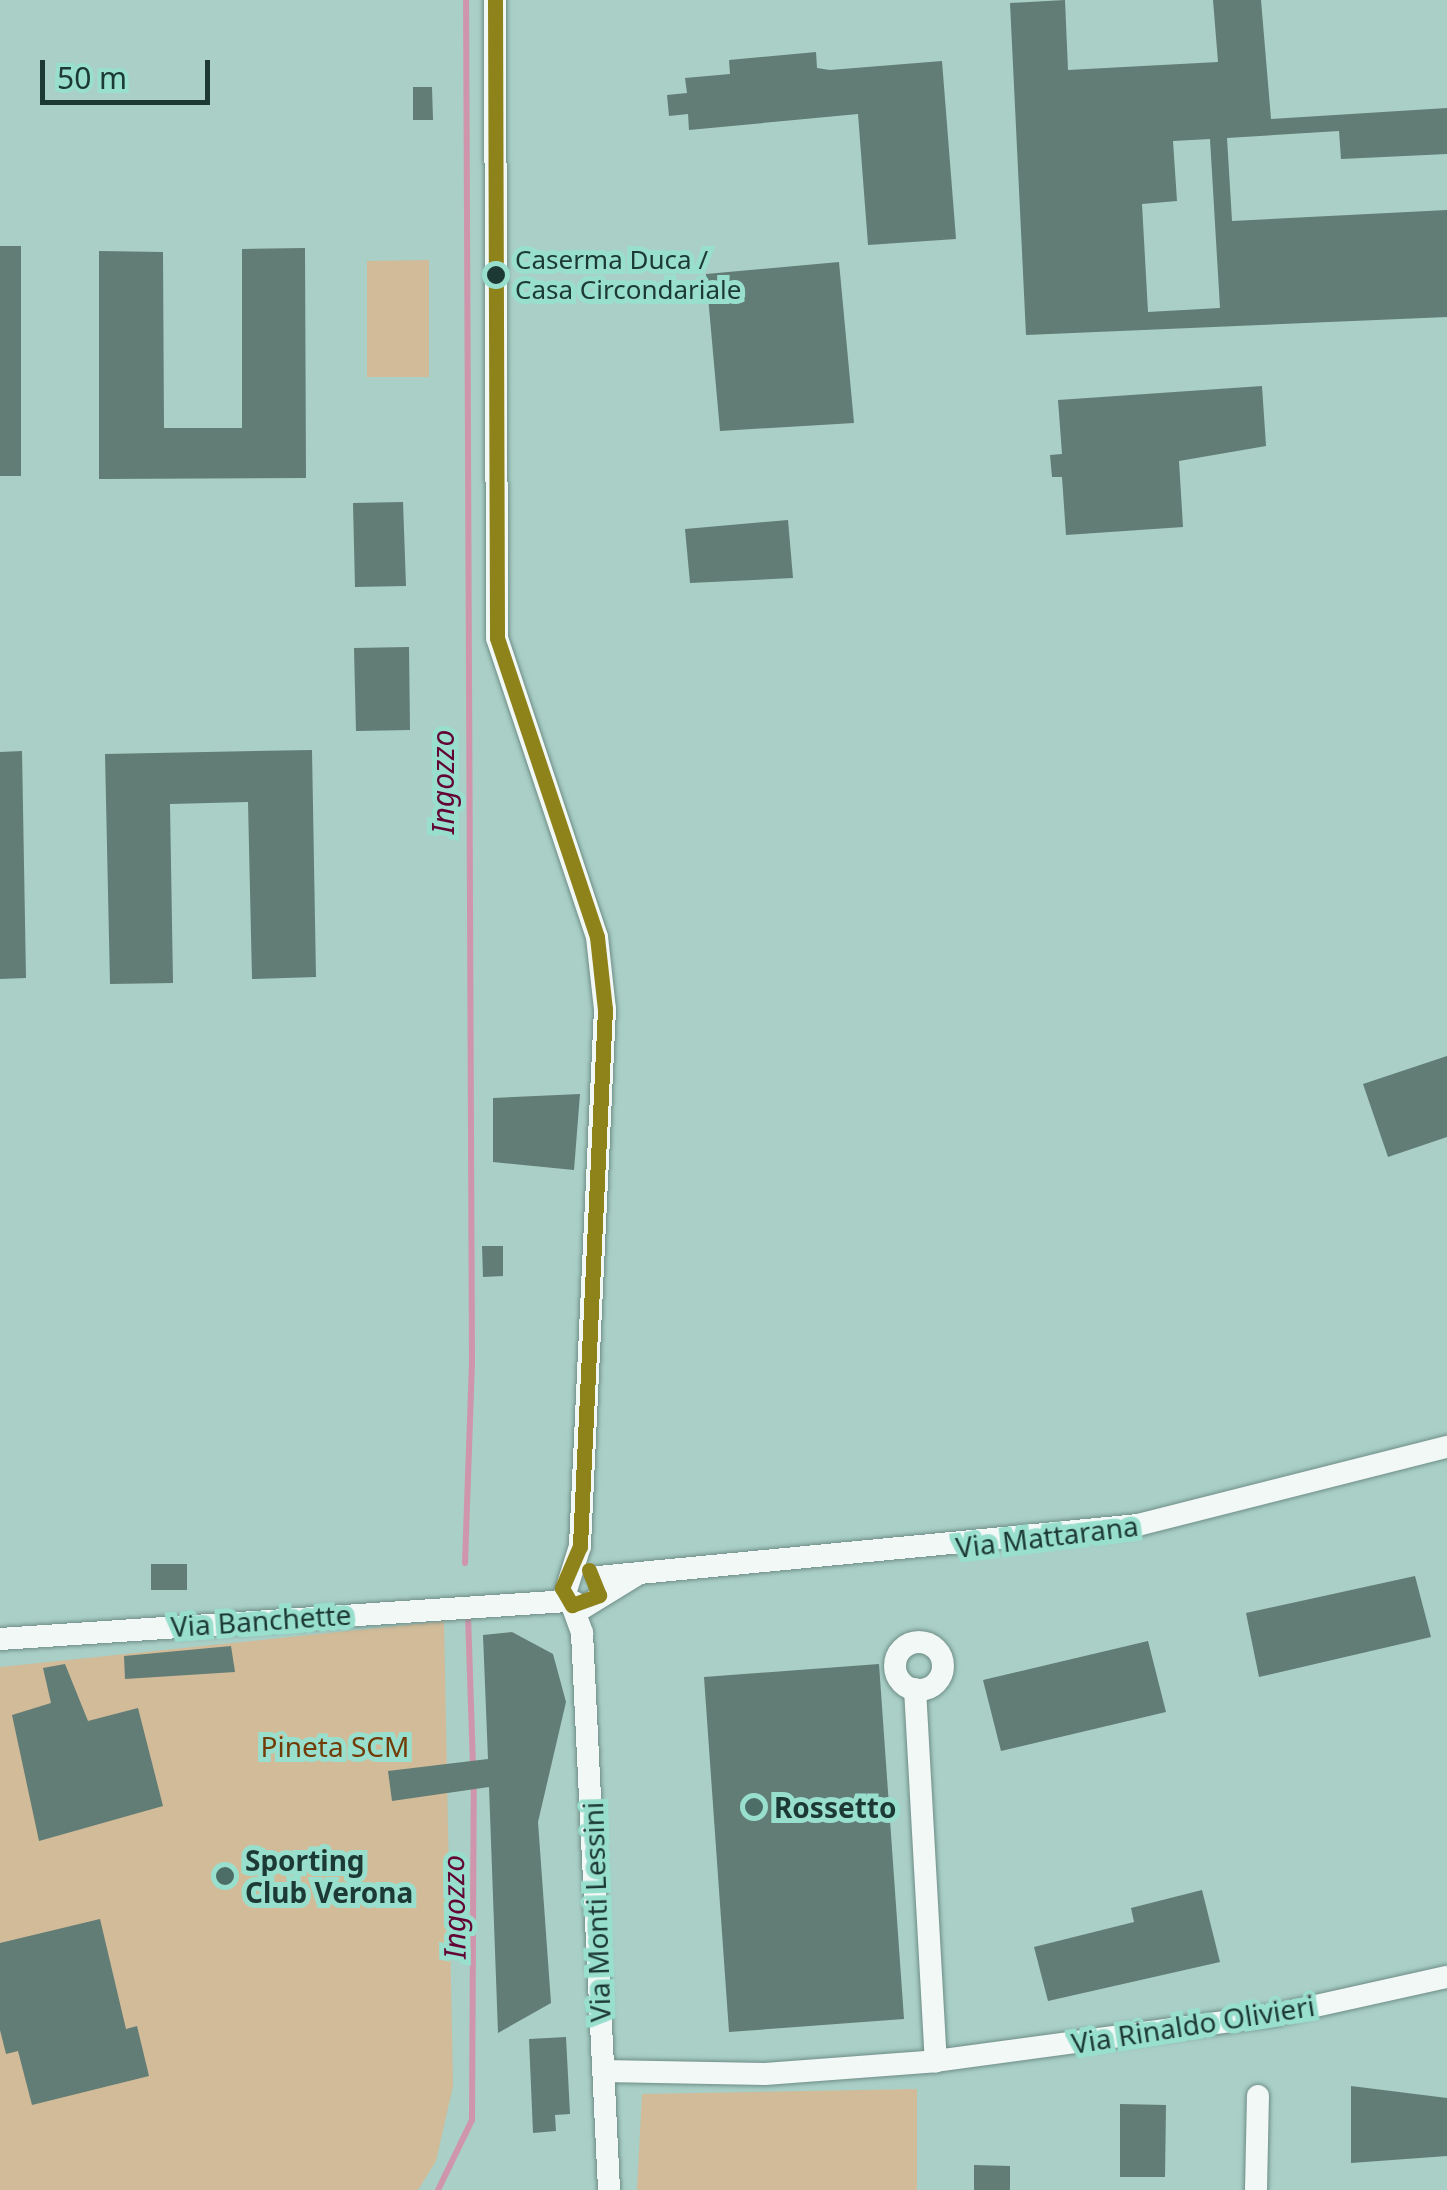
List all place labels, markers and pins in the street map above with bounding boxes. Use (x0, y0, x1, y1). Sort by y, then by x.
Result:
place label: Caserma Duca / Casa Circondariale (515, 244, 741, 306)
marker: Caserma Duca / Casa Circondariale (486, 265, 506, 285)
place label: Rossetto (774, 1790, 896, 1824)
marker: Rossetto (743, 1796, 765, 1818)
place label: Sporting Club Verona (245, 1843, 413, 1909)
marker: Sporting Club Verona (214, 1865, 236, 1887)

